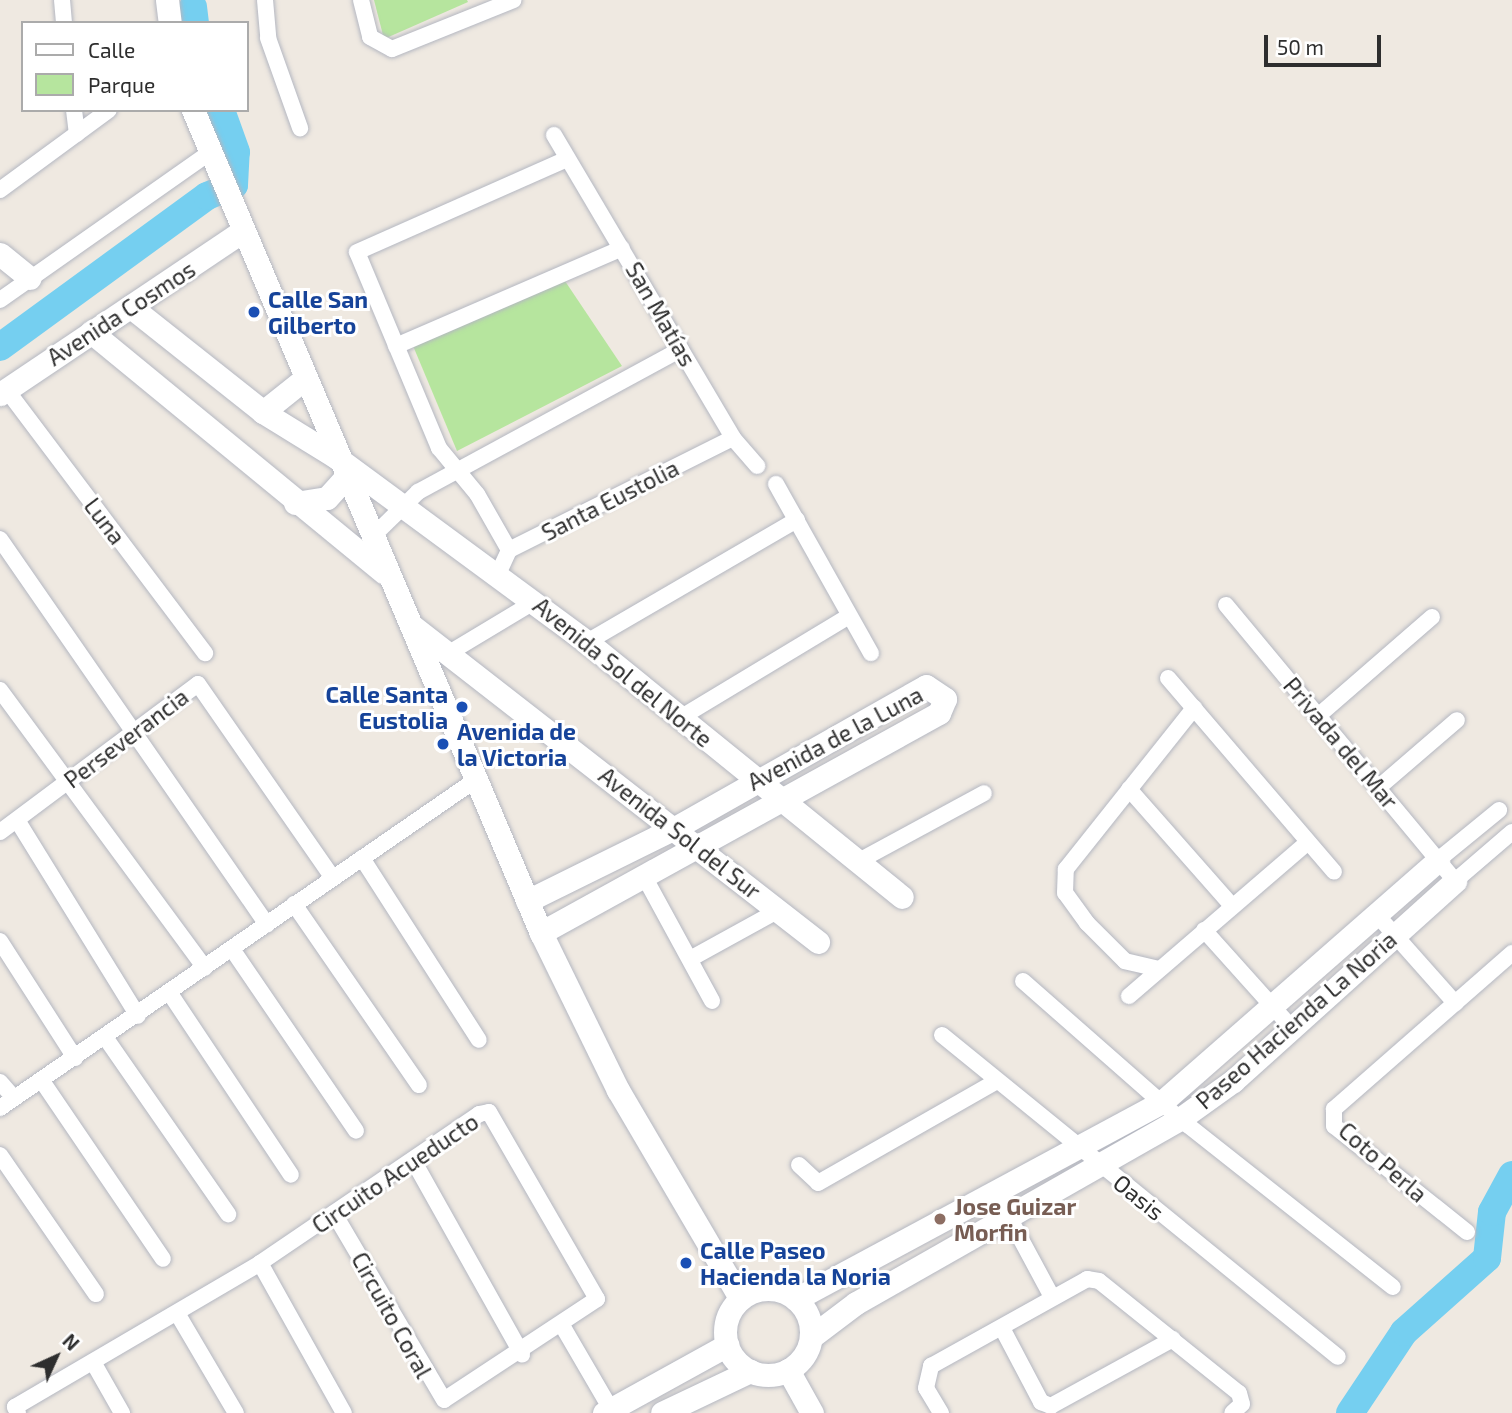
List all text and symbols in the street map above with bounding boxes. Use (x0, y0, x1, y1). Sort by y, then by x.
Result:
legend (21, 21, 248, 112)
scale bar (1267, 21, 1384, 65)
text: 50 m (1277, 34, 1324, 59)
text: Calle (88, 37, 135, 62)
text: Parque (88, 72, 155, 97)
street label: Avenida Cosmos (42, 255, 200, 371)
street label: San Matías (620, 257, 702, 371)
place label: Calle San Gilberto (268, 285, 368, 339)
marker: Calle San Gilberto (246, 304, 262, 320)
street label: Santa Eustolia (537, 454, 683, 546)
street label: Luna (79, 492, 131, 550)
street label: Avenida Sol del Norte (528, 591, 718, 753)
street label: Privada del Mar (1278, 671, 1404, 815)
place label: Calle Santa Eustolia (325, 680, 448, 734)
street label: Avenida de la Luna (743, 680, 927, 796)
street label: Perseverancia (59, 682, 193, 794)
marker: Calle Santa Eustolia (454, 699, 470, 715)
place label: Avenida de la Victoria (457, 717, 576, 771)
marker: Avenida de la Victoria (435, 736, 451, 752)
street label: Avenida Sol del Sur (593, 761, 767, 905)
street label: Paseo Hacienda La Noria (1190, 925, 1402, 1115)
street label: Circuito Acueducto (306, 1107, 484, 1239)
street label: Coto Perla (1333, 1116, 1433, 1208)
street label: Oasis (1108, 1168, 1170, 1226)
place label: Jose Guizar Morfin (954, 1192, 1076, 1246)
marker: Jose Guizar Morfin (932, 1211, 948, 1227)
place label: Calle Paseo Hacienda la Noria (700, 1236, 891, 1290)
street label: Circuito Coral (346, 1247, 438, 1383)
marker: Calle Paseo Hacienda la Noria (678, 1255, 694, 1271)
north arrow (21, 1322, 91, 1392)
text: N (58, 1329, 84, 1355)

